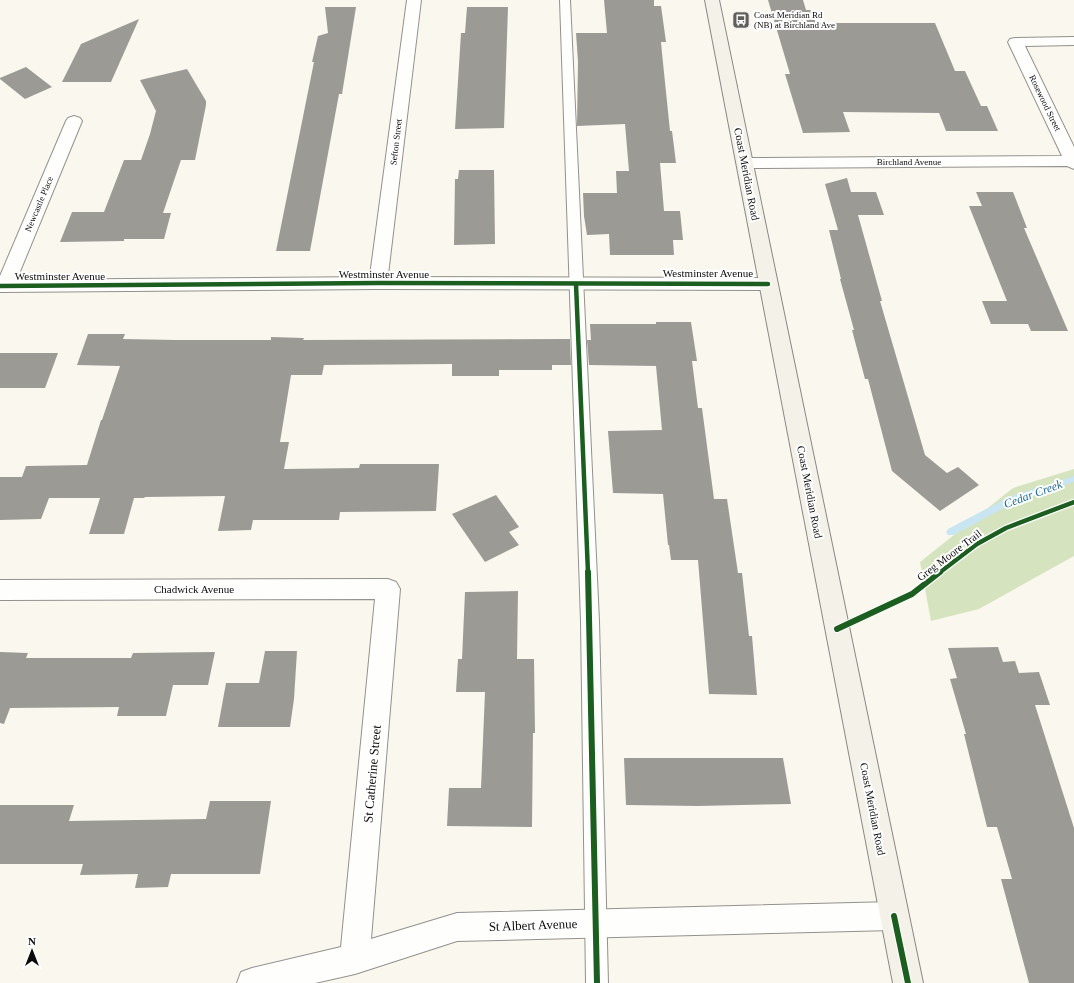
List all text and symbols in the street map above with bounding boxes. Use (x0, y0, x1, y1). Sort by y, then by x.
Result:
bus stop icon: Coast Meridian Rd (NB) at Birchland Ave (731, 10, 751, 30)
place label: Coast Meridian Rd (NB) at Birchland Ave (754, 10, 835, 30)
street label: Rosewood Street (1027, 73, 1063, 133)
street label: Sefton Street (388, 118, 404, 166)
street label: Coast Meridian Road (732, 127, 762, 222)
street label: Birchland Avenue (877, 157, 941, 167)
street label: Newcastle Place (23, 175, 55, 233)
street label: Westminster Avenue (663, 267, 753, 279)
street label: Westminster Avenue (339, 268, 429, 280)
street label: Westminster Avenue (15, 270, 105, 282)
street label: Coast Meridian Road (795, 445, 825, 540)
water label: Cedar Creek (1002, 477, 1065, 511)
street label: Greg Moore Trail (914, 527, 984, 583)
street label: Chadwick Avenue (154, 583, 234, 595)
street label: St Catherine Street (360, 724, 384, 824)
street label: Coast Meridian Road (858, 762, 888, 857)
street label: St Albert Avenue (488, 916, 578, 934)
north arrow (12, 931, 52, 971)
text: N (28, 935, 36, 947)

